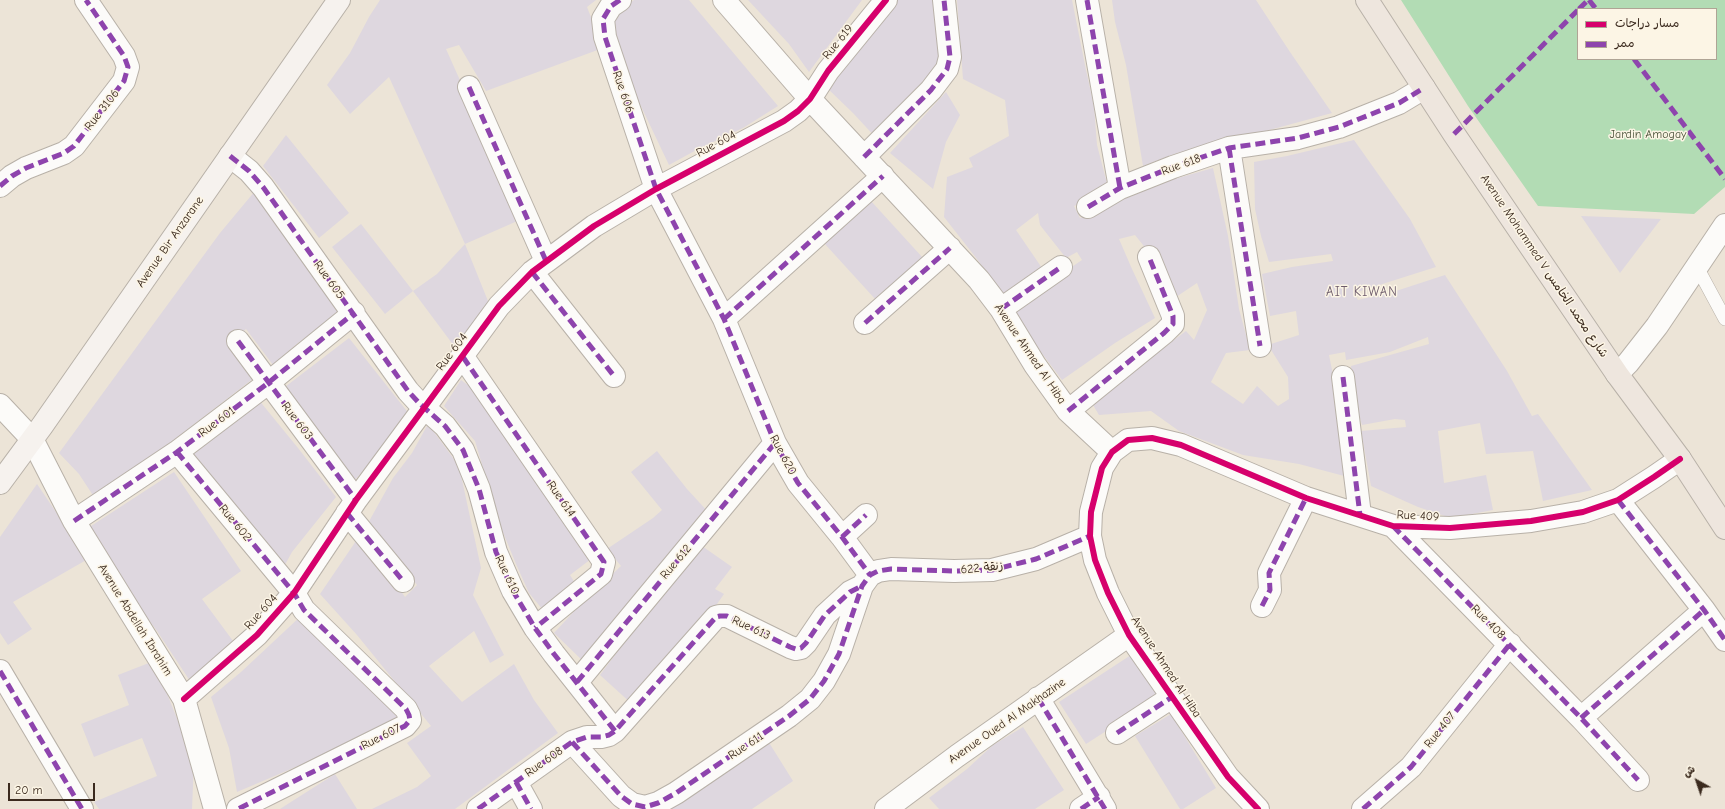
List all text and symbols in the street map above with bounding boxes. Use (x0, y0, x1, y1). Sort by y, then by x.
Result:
legend (1577, 8, 1717, 60)
text: مسار دراجات (1615, 16, 1679, 30)
street label: Rue 619 (820, 22, 856, 62)
text: ممر (1615, 36, 1634, 50)
street label: Rue 606 (609, 69, 637, 115)
street label: Rue 3106 (82, 87, 122, 133)
street label: Rue 604 (694, 128, 738, 160)
park label: Jardin Amogay (1610, 128, 1686, 142)
street label: Rue 618 (1159, 151, 1203, 179)
street label: Avenue Mohammed V شارع محمد الخامس (1477, 172, 1611, 360)
street label: Avenue Bir Anzarane (133, 194, 207, 290)
street label: Rue 605 (310, 258, 348, 302)
district label: AIT KIWAN (1326, 284, 1398, 300)
street label: Avenue Ahmed Al Hiba (991, 301, 1069, 407)
street label: Rue 604 (433, 331, 471, 373)
street label: Rue 603 (278, 399, 316, 443)
street label: Rue 601 (196, 404, 238, 440)
street label: Rue 620 (766, 432, 800, 478)
street label: Rue 614 (544, 478, 578, 520)
street label: Rue 602 (216, 502, 254, 544)
street label: Rue 409 (1396, 508, 1440, 524)
street label: Rue 612 (657, 542, 695, 582)
street label: Rue 610 (492, 553, 522, 597)
street label: زنقة 622 (960, 559, 1004, 577)
street label: Avenue Abdellah Ibrahim (95, 561, 175, 679)
street label: Rue 604 (241, 591, 281, 633)
street label: Rue 408 (1468, 602, 1508, 642)
street label: Rue 613 (730, 613, 772, 643)
street label: Avenue Ahmed Al Hiba (1128, 614, 1204, 720)
street label: Avenue Oued Al Makhazine (946, 675, 1068, 767)
street label: Rue 407 (1421, 709, 1459, 751)
street label: Rue 607 (359, 721, 403, 753)
street label: Rue 611 (726, 729, 766, 763)
street label: Rue 608 (522, 744, 566, 780)
north arrow (1677, 761, 1717, 801)
text: ش (1680, 763, 1698, 780)
scale bar (10, 775, 97, 801)
text: 20 m (15, 783, 43, 797)

